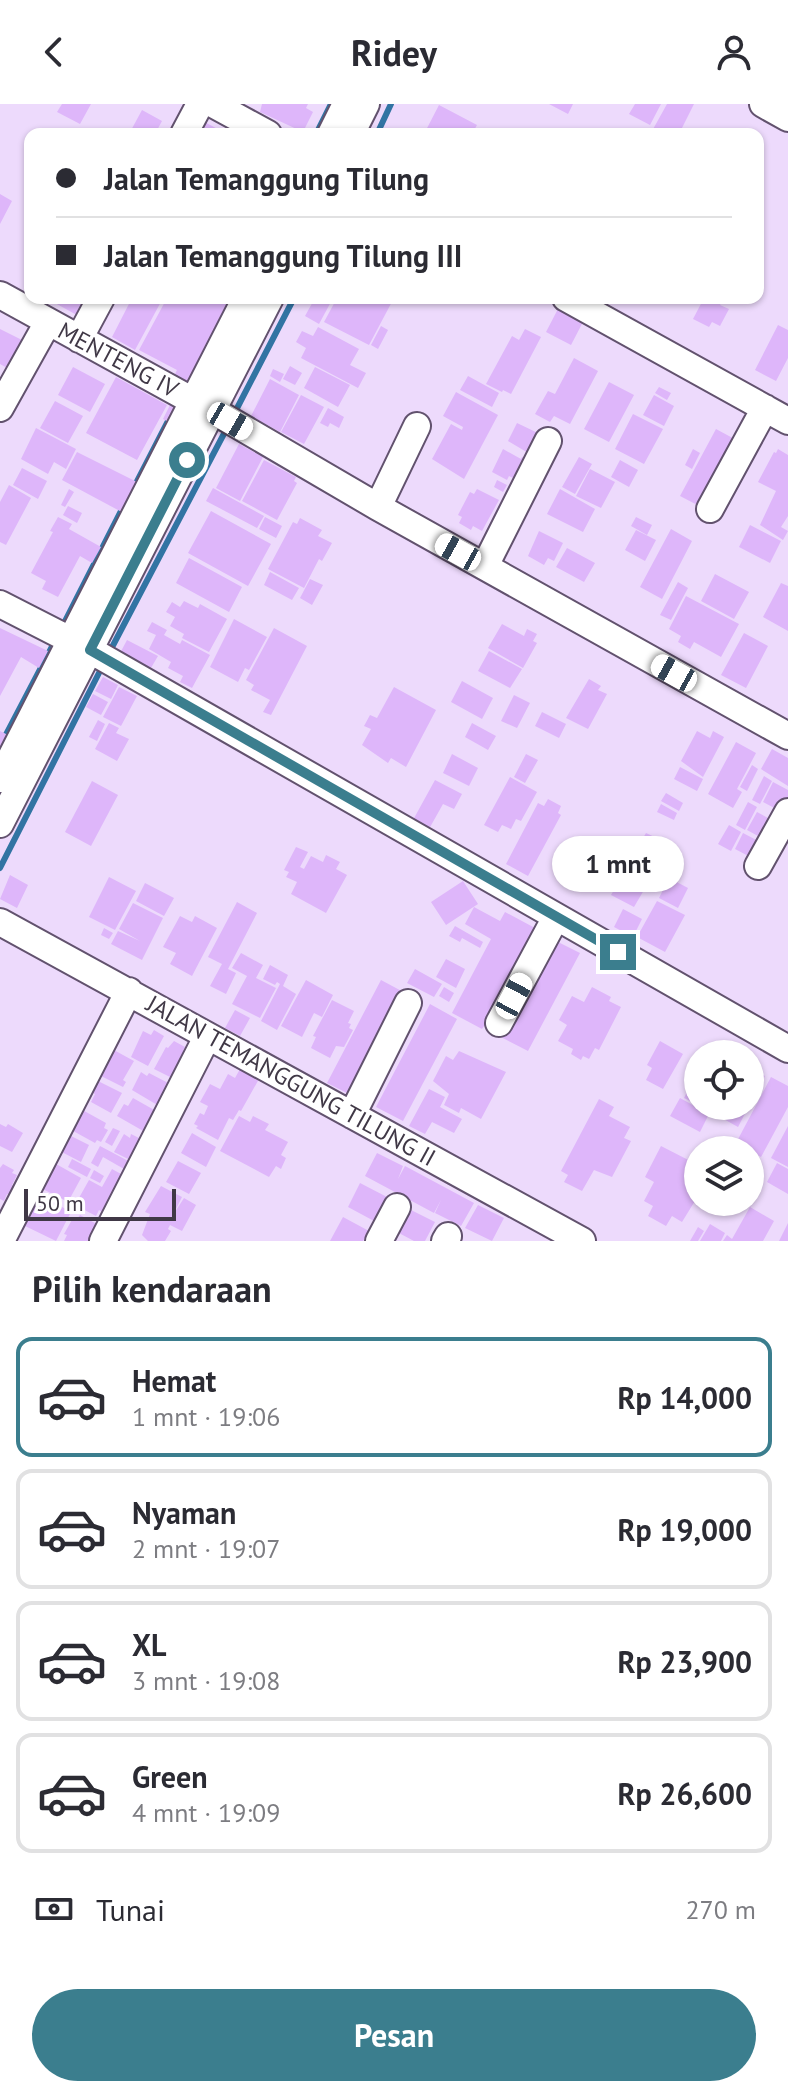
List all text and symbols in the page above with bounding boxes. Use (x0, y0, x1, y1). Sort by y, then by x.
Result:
text: Ridey (351, 29, 437, 76)
icon: back (32, 30, 76, 74)
icon: person (712, 30, 756, 74)
text: Jalan Temanggung Tilung (104, 159, 429, 198)
text: Jalan Temanggung Tilung III (104, 236, 462, 275)
street label: MENTENG IV (53, 315, 184, 404)
car (203, 399, 257, 443)
route start (169, 442, 205, 478)
car (431, 530, 485, 574)
car (647, 651, 701, 695)
callout: 1 mnt (552, 836, 684, 892)
text: 1 mnt (585, 847, 651, 880)
route end (600, 934, 636, 970)
car (492, 969, 536, 1023)
street label: JALAN TEMANGGUNG TILUNG II (140, 988, 441, 1173)
map controls (684, 1040, 764, 1216)
button: locate (684, 1040, 764, 1120)
button: layers (684, 1136, 764, 1216)
scale bar (24, 1185, 176, 1221)
text: 50 m (36, 1189, 84, 1217)
text: Pilih kendaraan (32, 1265, 272, 1312)
icon: car (36, 1361, 108, 1433)
text: Hemat (132, 1361, 216, 1400)
text: Rp 14,000 (618, 1378, 752, 1417)
text: 1 mnt · 19:06 (132, 1400, 280, 1433)
icon: car (36, 1493, 108, 1565)
text: Nyaman (132, 1493, 236, 1532)
text: Rp 19,000 (618, 1510, 752, 1549)
text: 2 mnt · 19:07 (132, 1532, 280, 1565)
icon: car (36, 1625, 108, 1697)
text: XL (132, 1625, 166, 1664)
text: Rp 23,900 (618, 1642, 752, 1681)
text: 3 mnt · 19:08 (132, 1664, 280, 1697)
icon: car (36, 1757, 108, 1829)
text: Green (132, 1757, 207, 1796)
text: Rp 26,600 (618, 1774, 752, 1813)
text: 4 mnt · 19:09 (132, 1796, 280, 1829)
icon: cash (32, 1887, 76, 1931)
text: Tunai (96, 1890, 165, 1929)
text: 270 m (685, 1893, 756, 1926)
button: Pesan (32, 1989, 756, 2081)

